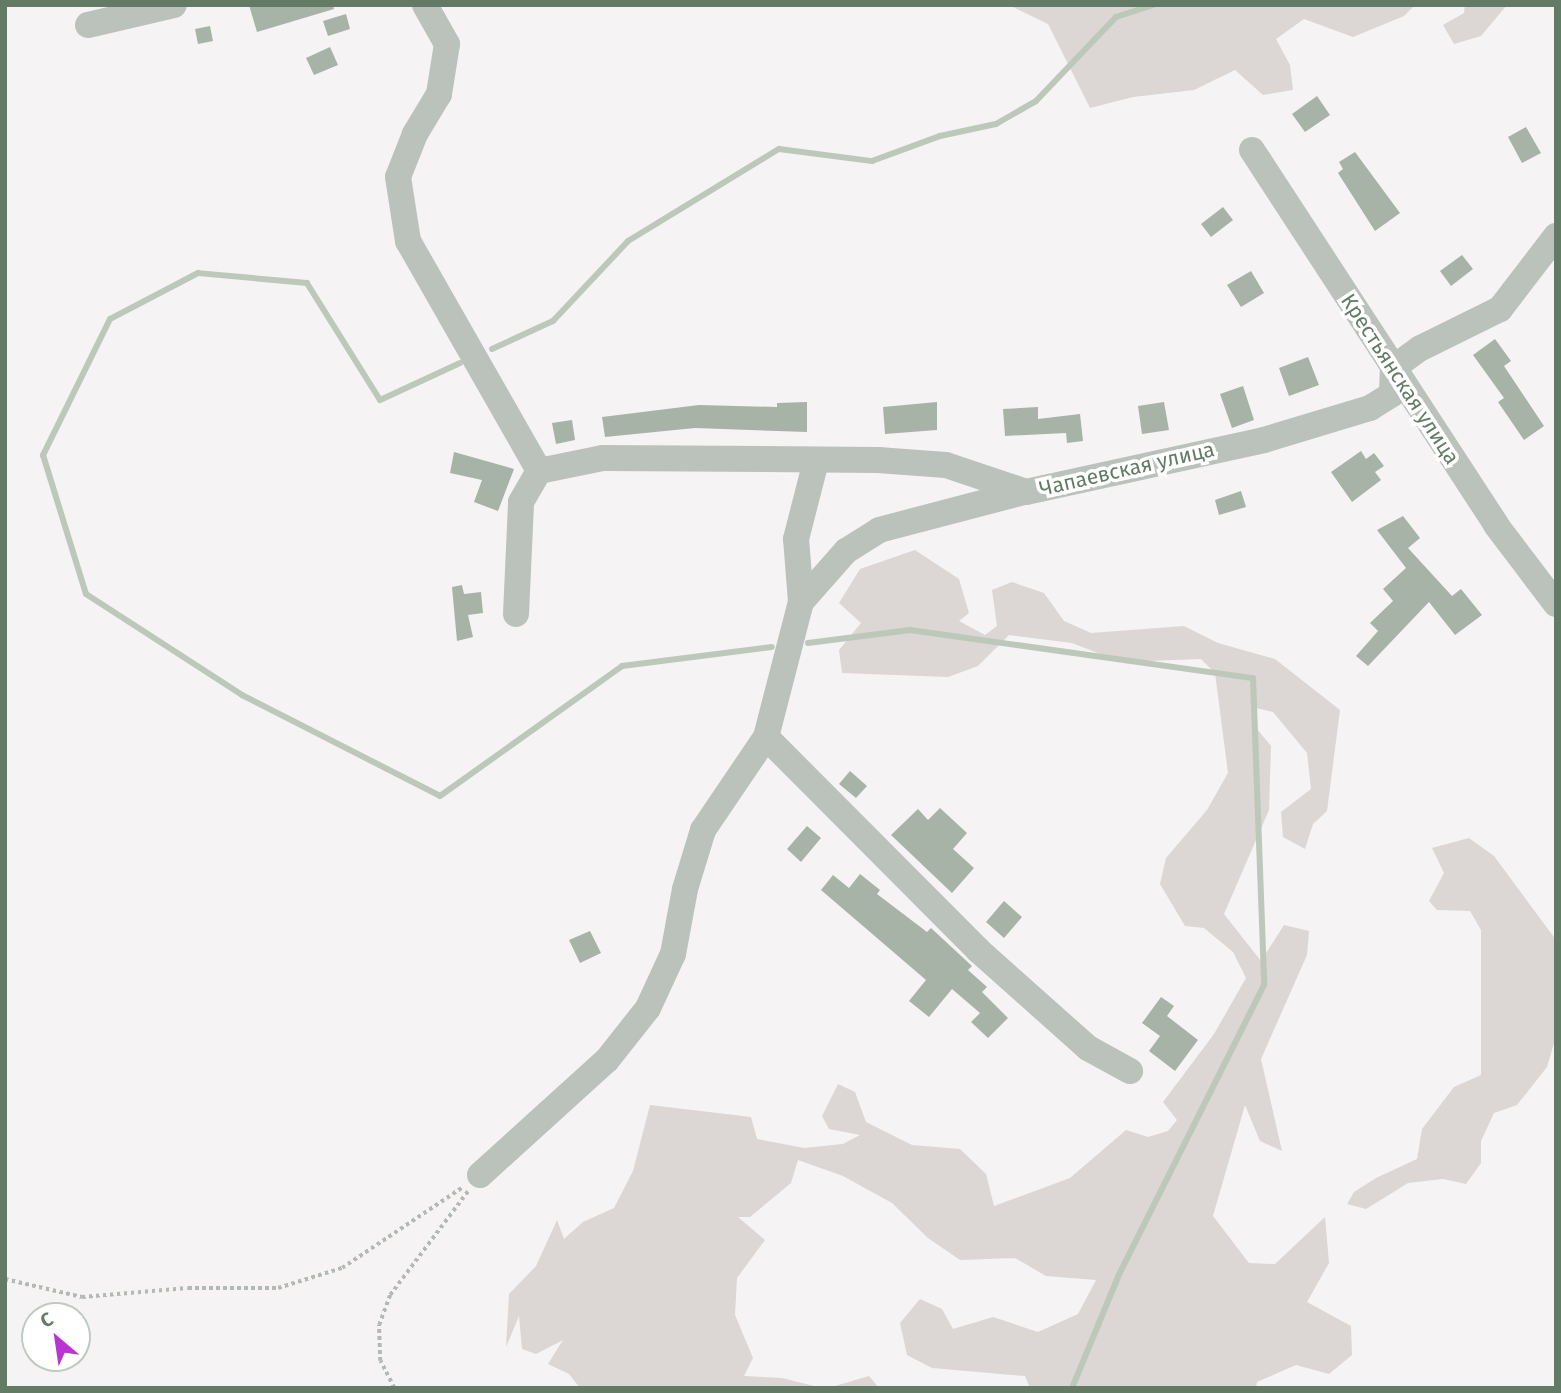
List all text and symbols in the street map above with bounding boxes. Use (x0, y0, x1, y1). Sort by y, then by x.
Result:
street label: Крестьянская улица (1335, 289, 1465, 469)
street label: Чапаевская улица (1037, 437, 1217, 501)
north arrow (21, 1302, 91, 1372)
text: С (36, 1307, 57, 1333)

